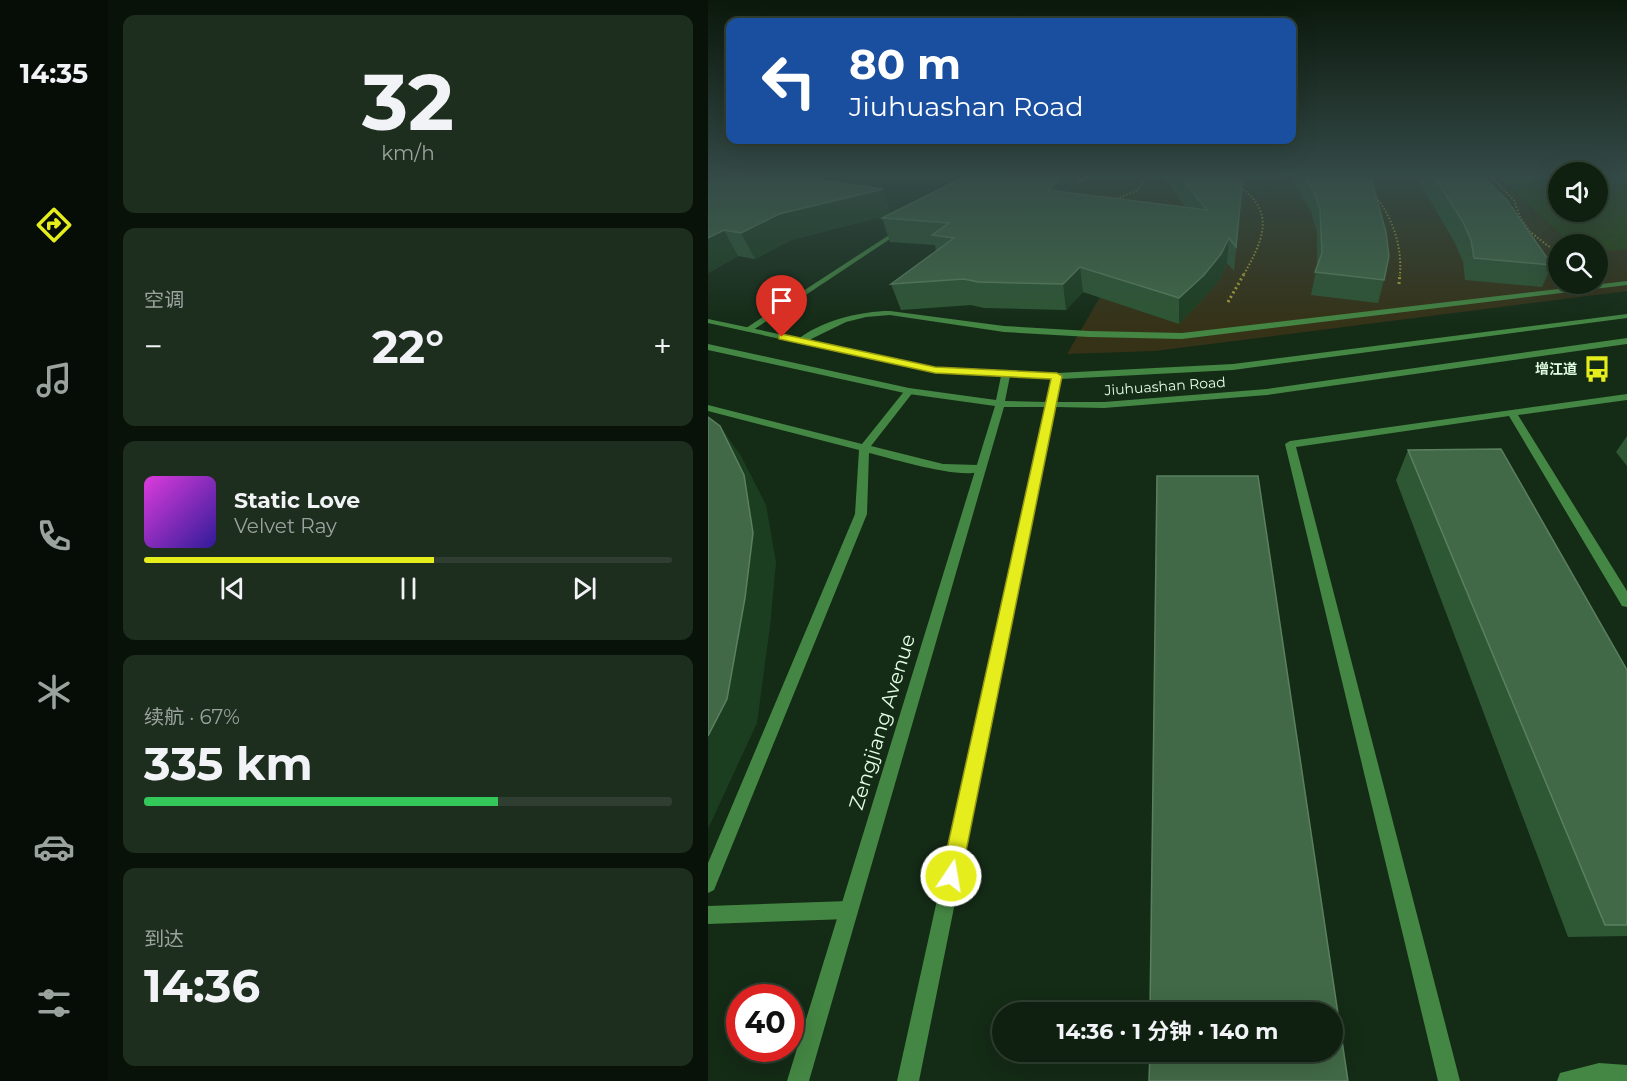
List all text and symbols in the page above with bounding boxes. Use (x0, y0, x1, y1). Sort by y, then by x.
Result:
text: 80 m (849, 38, 961, 90)
icon: left (750, 42, 828, 120)
text: 32 (362, 54, 454, 150)
text: 14:35 (20, 57, 88, 90)
text: Jiuhuashan Road (849, 90, 1084, 123)
text: km/h (381, 141, 435, 165)
map controls (1548, 162, 1608, 294)
button: sound (1548, 162, 1608, 222)
icon: directions (33, 204, 75, 246)
button: search (1548, 234, 1608, 294)
pin (756, 275, 807, 337)
icon: arrive (765, 284, 798, 317)
text: 空调 (144, 288, 184, 312)
text: 22° (372, 319, 444, 374)
text: − (144, 326, 163, 366)
text: + (653, 326, 672, 366)
bus stop icon: 增江道 (1582, 354, 1612, 384)
icon: music (33, 359, 75, 401)
place label: 增江道 (1535, 360, 1577, 378)
street label: Jiuhuashan Road (1103, 373, 1226, 399)
text: Static Love (234, 487, 360, 514)
text: Velvet Ray (234, 514, 337, 538)
icon: phone (33, 515, 75, 557)
icon: previous (216, 572, 249, 605)
icon: pause (392, 572, 425, 605)
icon: next (568, 572, 601, 605)
street label: Zengjiang Avenue (844, 631, 920, 813)
icon: climate (33, 671, 75, 713)
text: 续航 · 67% (144, 705, 240, 729)
text: 335 km (144, 736, 313, 791)
icon: car (33, 826, 75, 868)
position arrow (919, 844, 983, 908)
text: 到达 (144, 927, 184, 951)
text: 14:36 (144, 958, 260, 1013)
icon: filters (33, 982, 75, 1024)
speed limit sign: 40 (726, 984, 804, 1062)
text: 14:36 · 1 分钟 · 140 m (1057, 1018, 1278, 1045)

